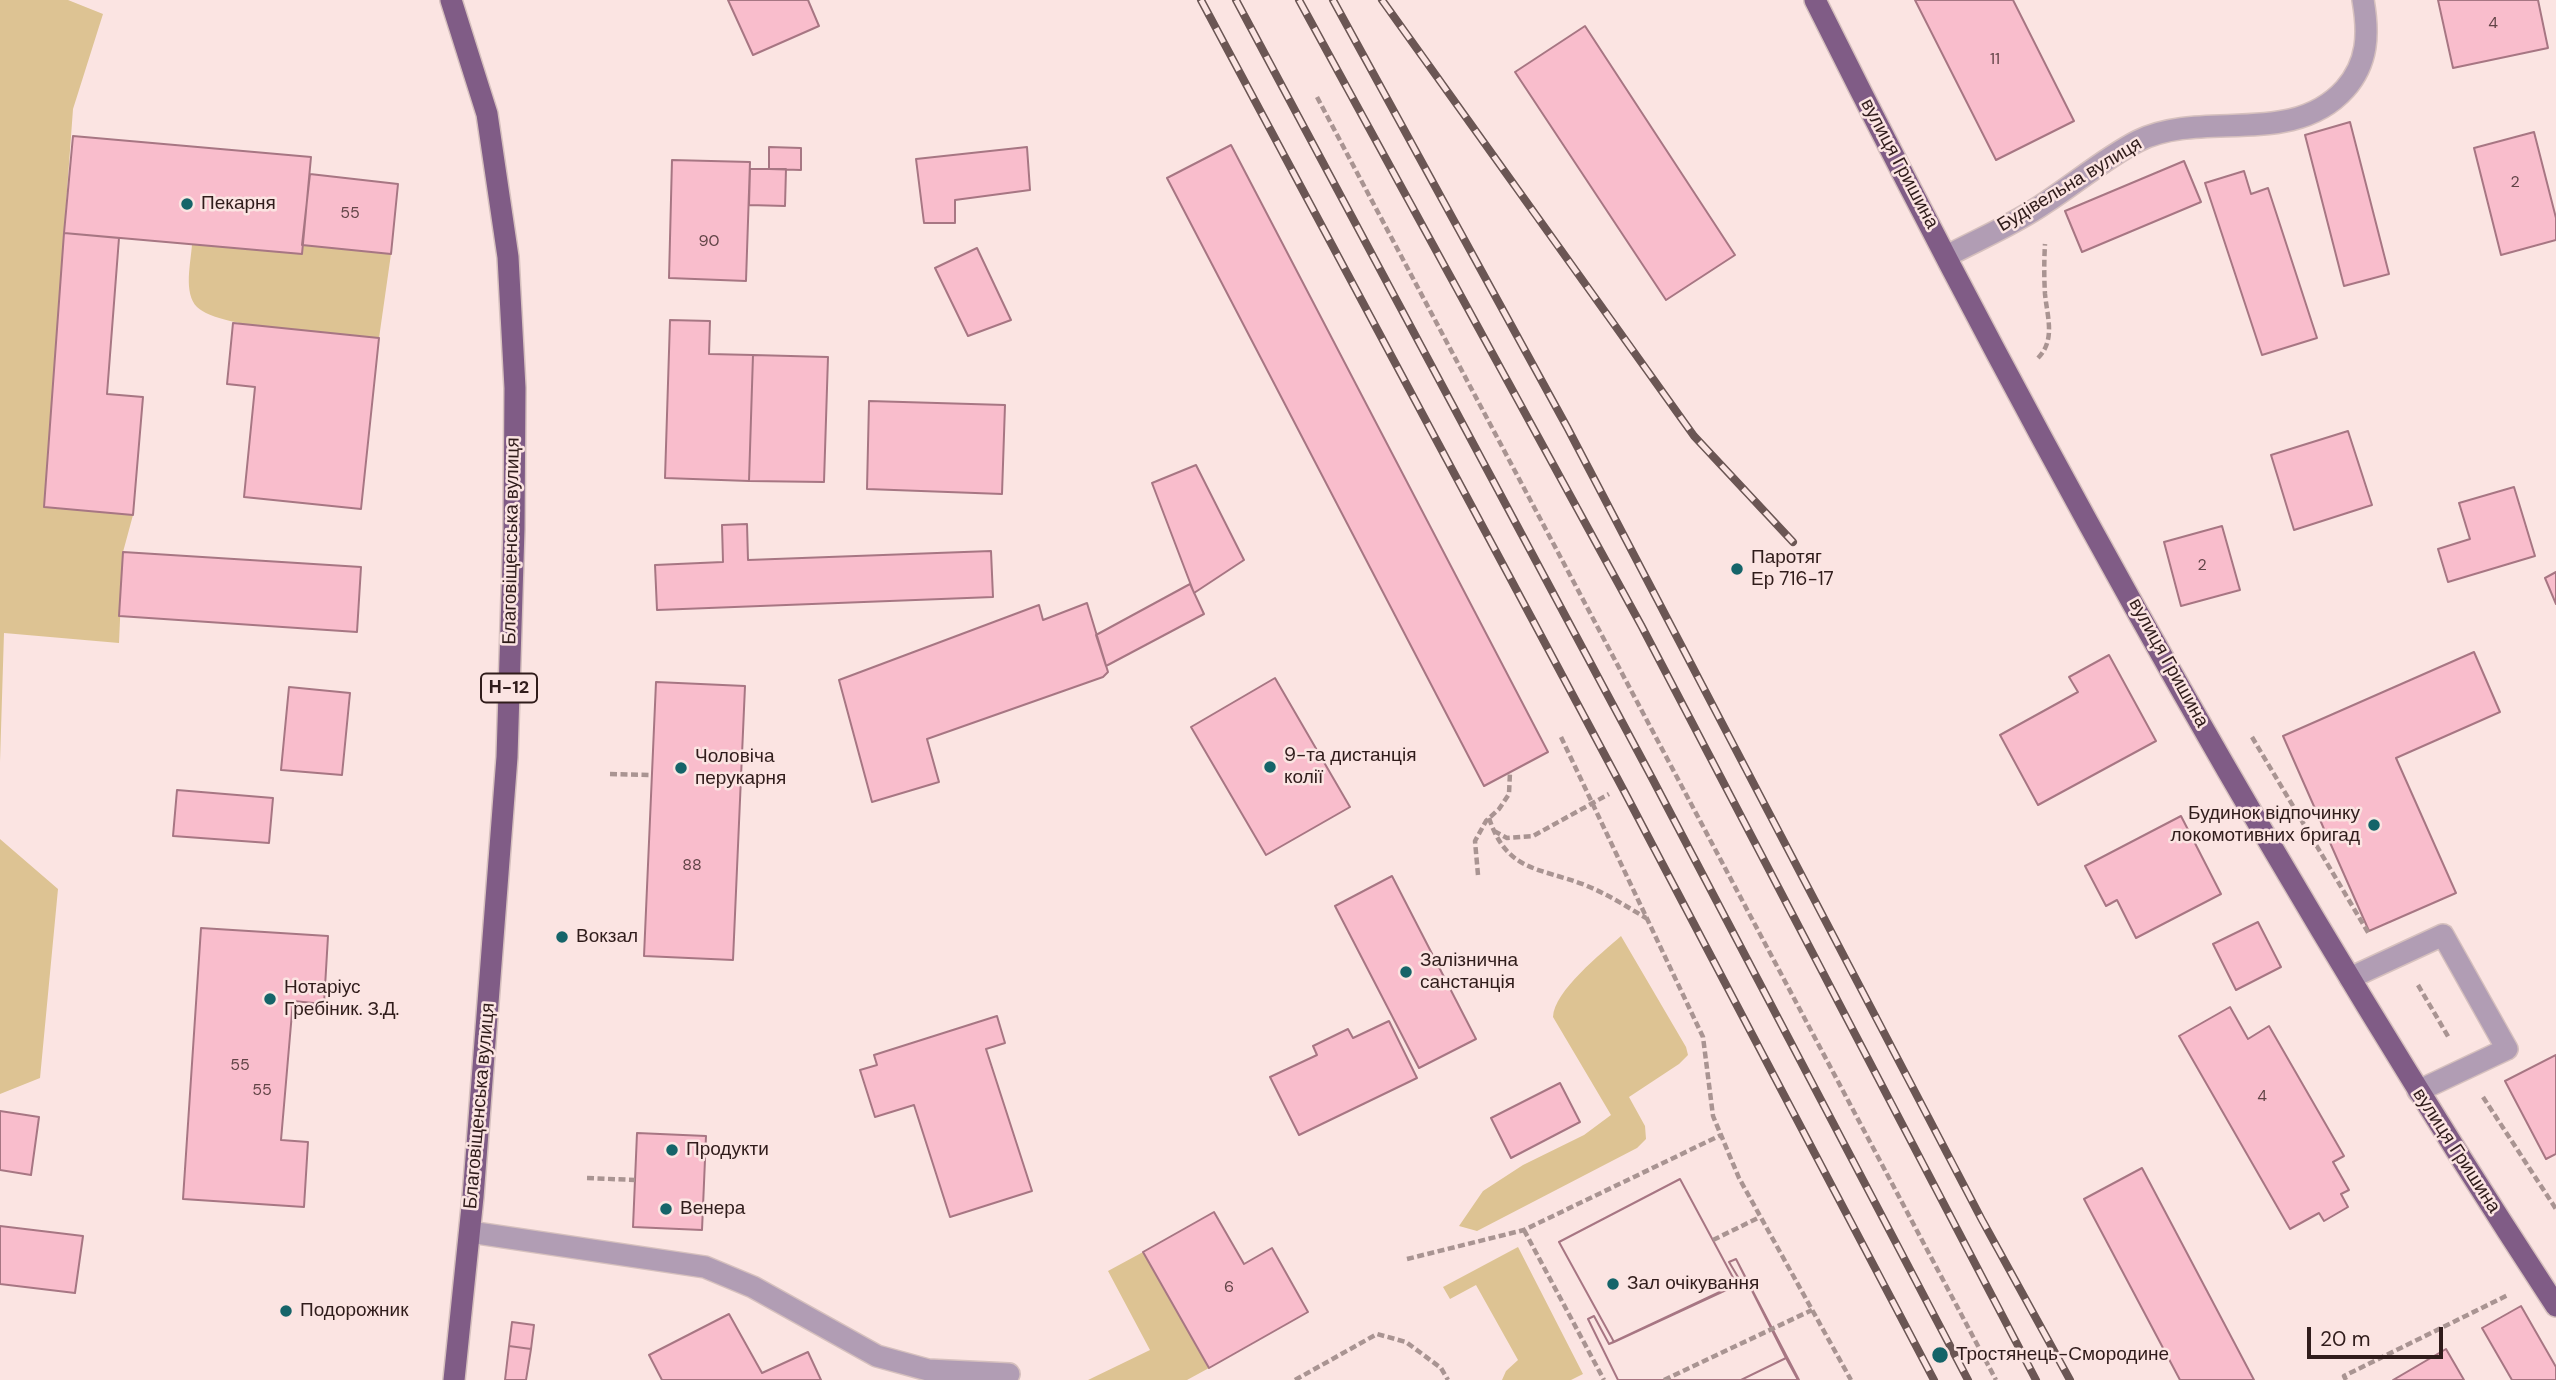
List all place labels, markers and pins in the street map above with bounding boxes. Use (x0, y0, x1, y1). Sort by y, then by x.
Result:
place label: Пекарня (201, 193, 276, 215)
marker: Пекарня (179, 196, 195, 212)
place label: Паротяг Ер 716-17 (1751, 547, 1834, 591)
marker: Паротяг Ер 716-17 (1729, 561, 1745, 577)
place label: 9-та дистанція колії (1284, 745, 1416, 789)
place label: Чоловіча перукарня (695, 746, 786, 790)
marker: 9-та дистанція колії (1262, 759, 1278, 775)
marker: Чоловіча перукарня (673, 760, 689, 776)
place label: Будинок відпочинку локомотивних бригад (2171, 803, 2360, 847)
marker: Будинок відпочинку локомотивних бригад (2366, 817, 2382, 833)
place label: Вокзал (576, 926, 638, 948)
marker: Вокзал (554, 929, 570, 945)
place label: Залізнична санстанція (1420, 950, 1518, 994)
marker: Залізнична санстанція (1398, 964, 1414, 980)
place label: Нотаріус Гребіник. З.Д. (284, 977, 399, 1021)
marker: Нотаріус Гребіник. З.Д. (262, 991, 278, 1007)
place label: Продукти (686, 1139, 769, 1161)
marker: Продукти (664, 1142, 680, 1158)
place label: Венера (680, 1198, 745, 1220)
marker: Венера (658, 1201, 674, 1217)
place label: Зал очікування (1627, 1273, 1759, 1295)
marker: Зал очікування (1605, 1276, 1621, 1292)
place label: Подорожник (300, 1300, 409, 1322)
marker: Подорожник (278, 1303, 294, 1319)
place label: Тростянець-Смородине (1956, 1344, 2169, 1366)
marker: Тростянець-Смородине (1930, 1345, 1950, 1365)

